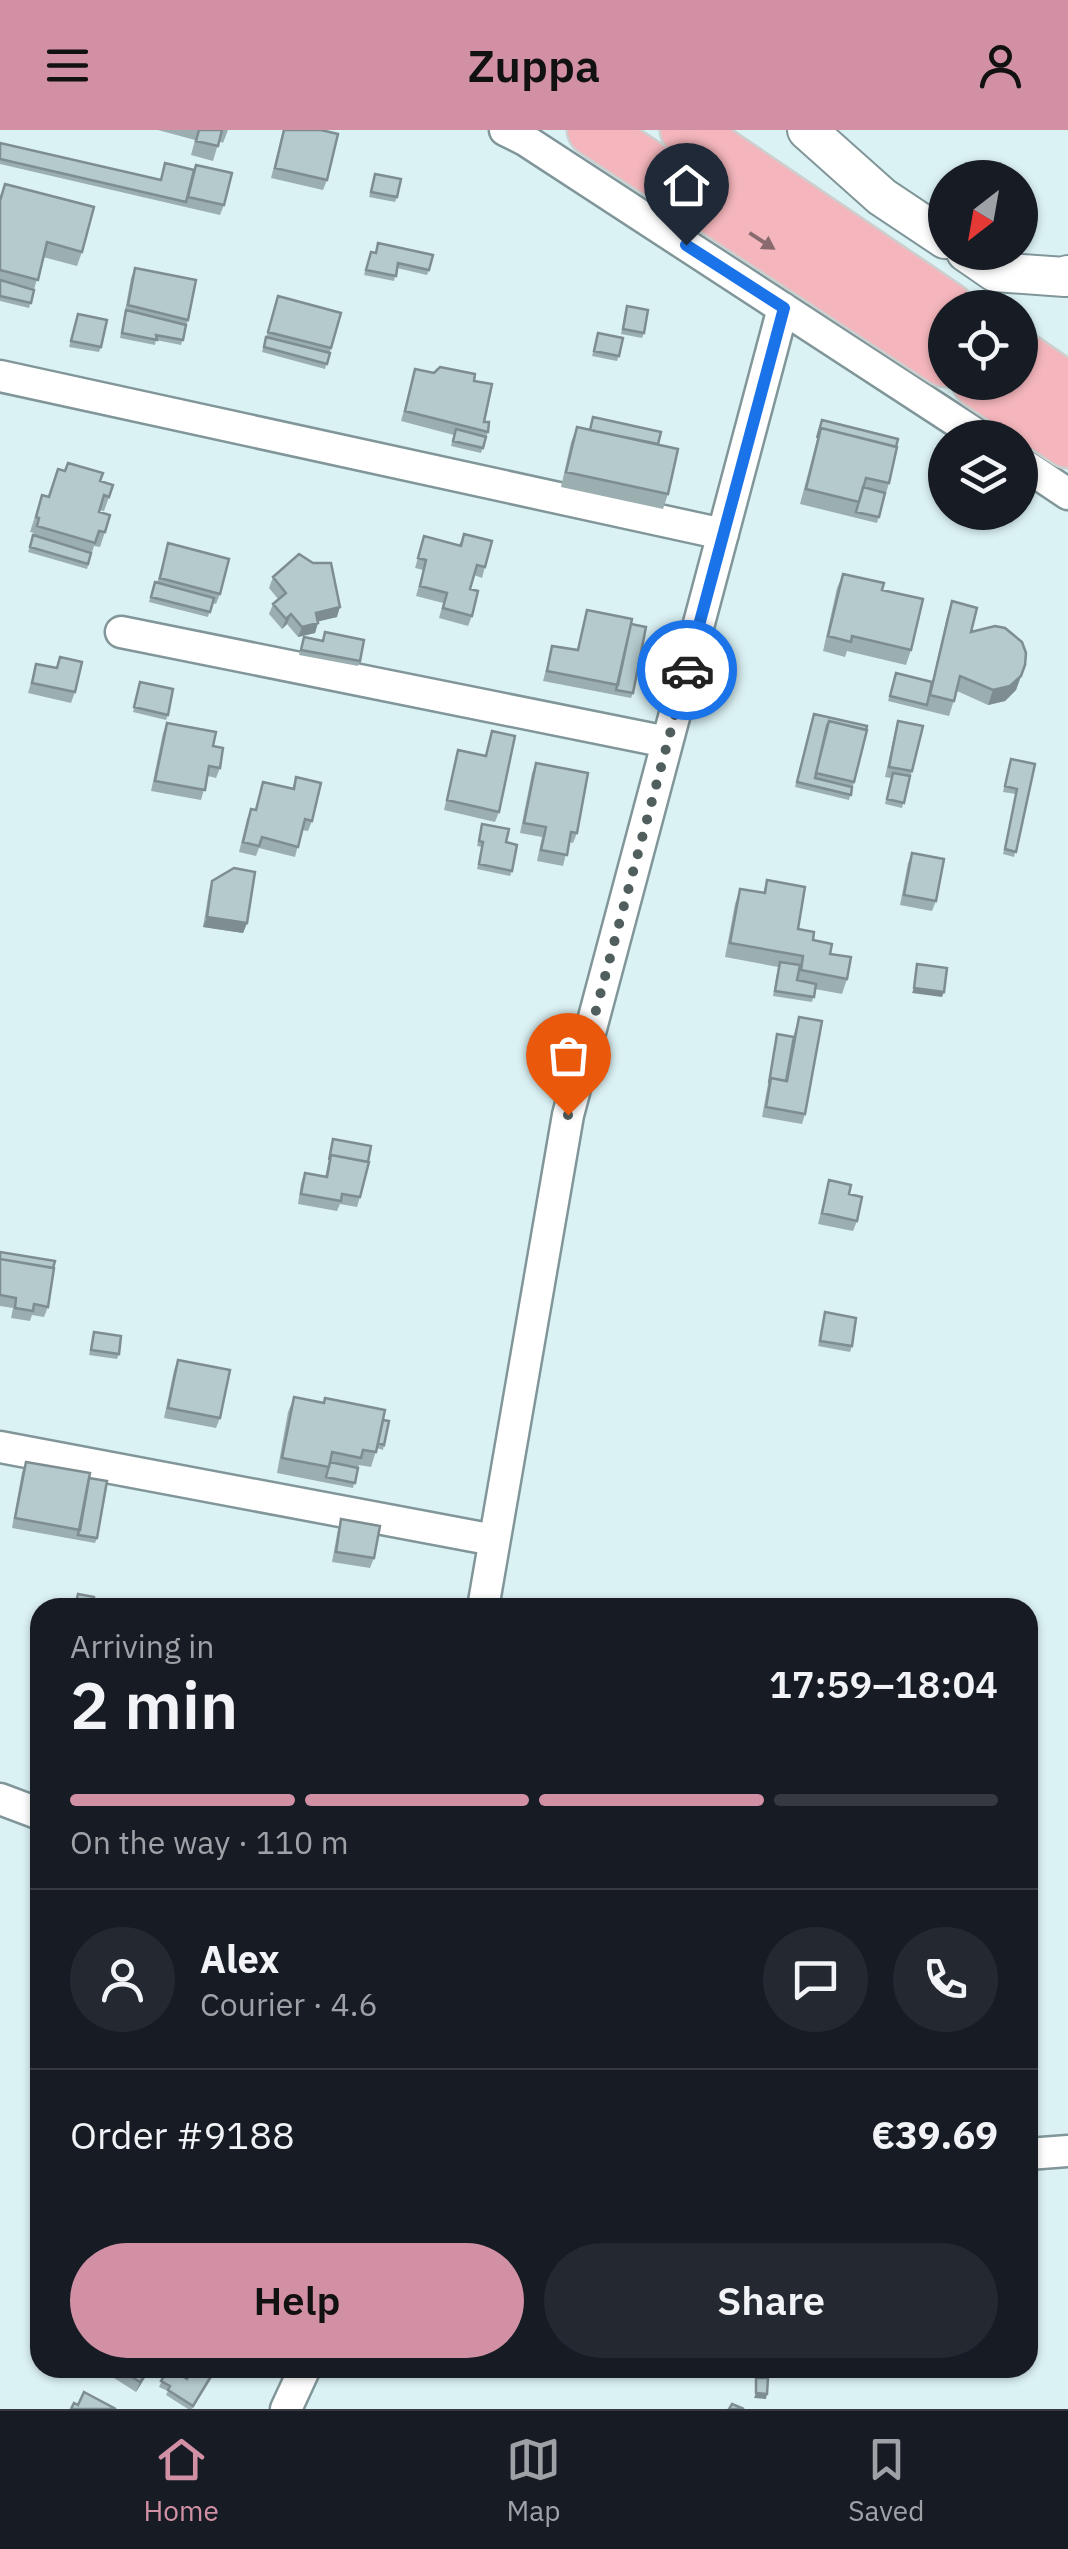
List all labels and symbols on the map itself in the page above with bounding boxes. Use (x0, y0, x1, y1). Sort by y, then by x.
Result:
pin (644, 143, 729, 246)
north arrow (928, 160, 1038, 270)
one-way arrow (749, 231, 776, 250)
courier (637, 620, 737, 720)
pin (526, 1013, 611, 1116)

